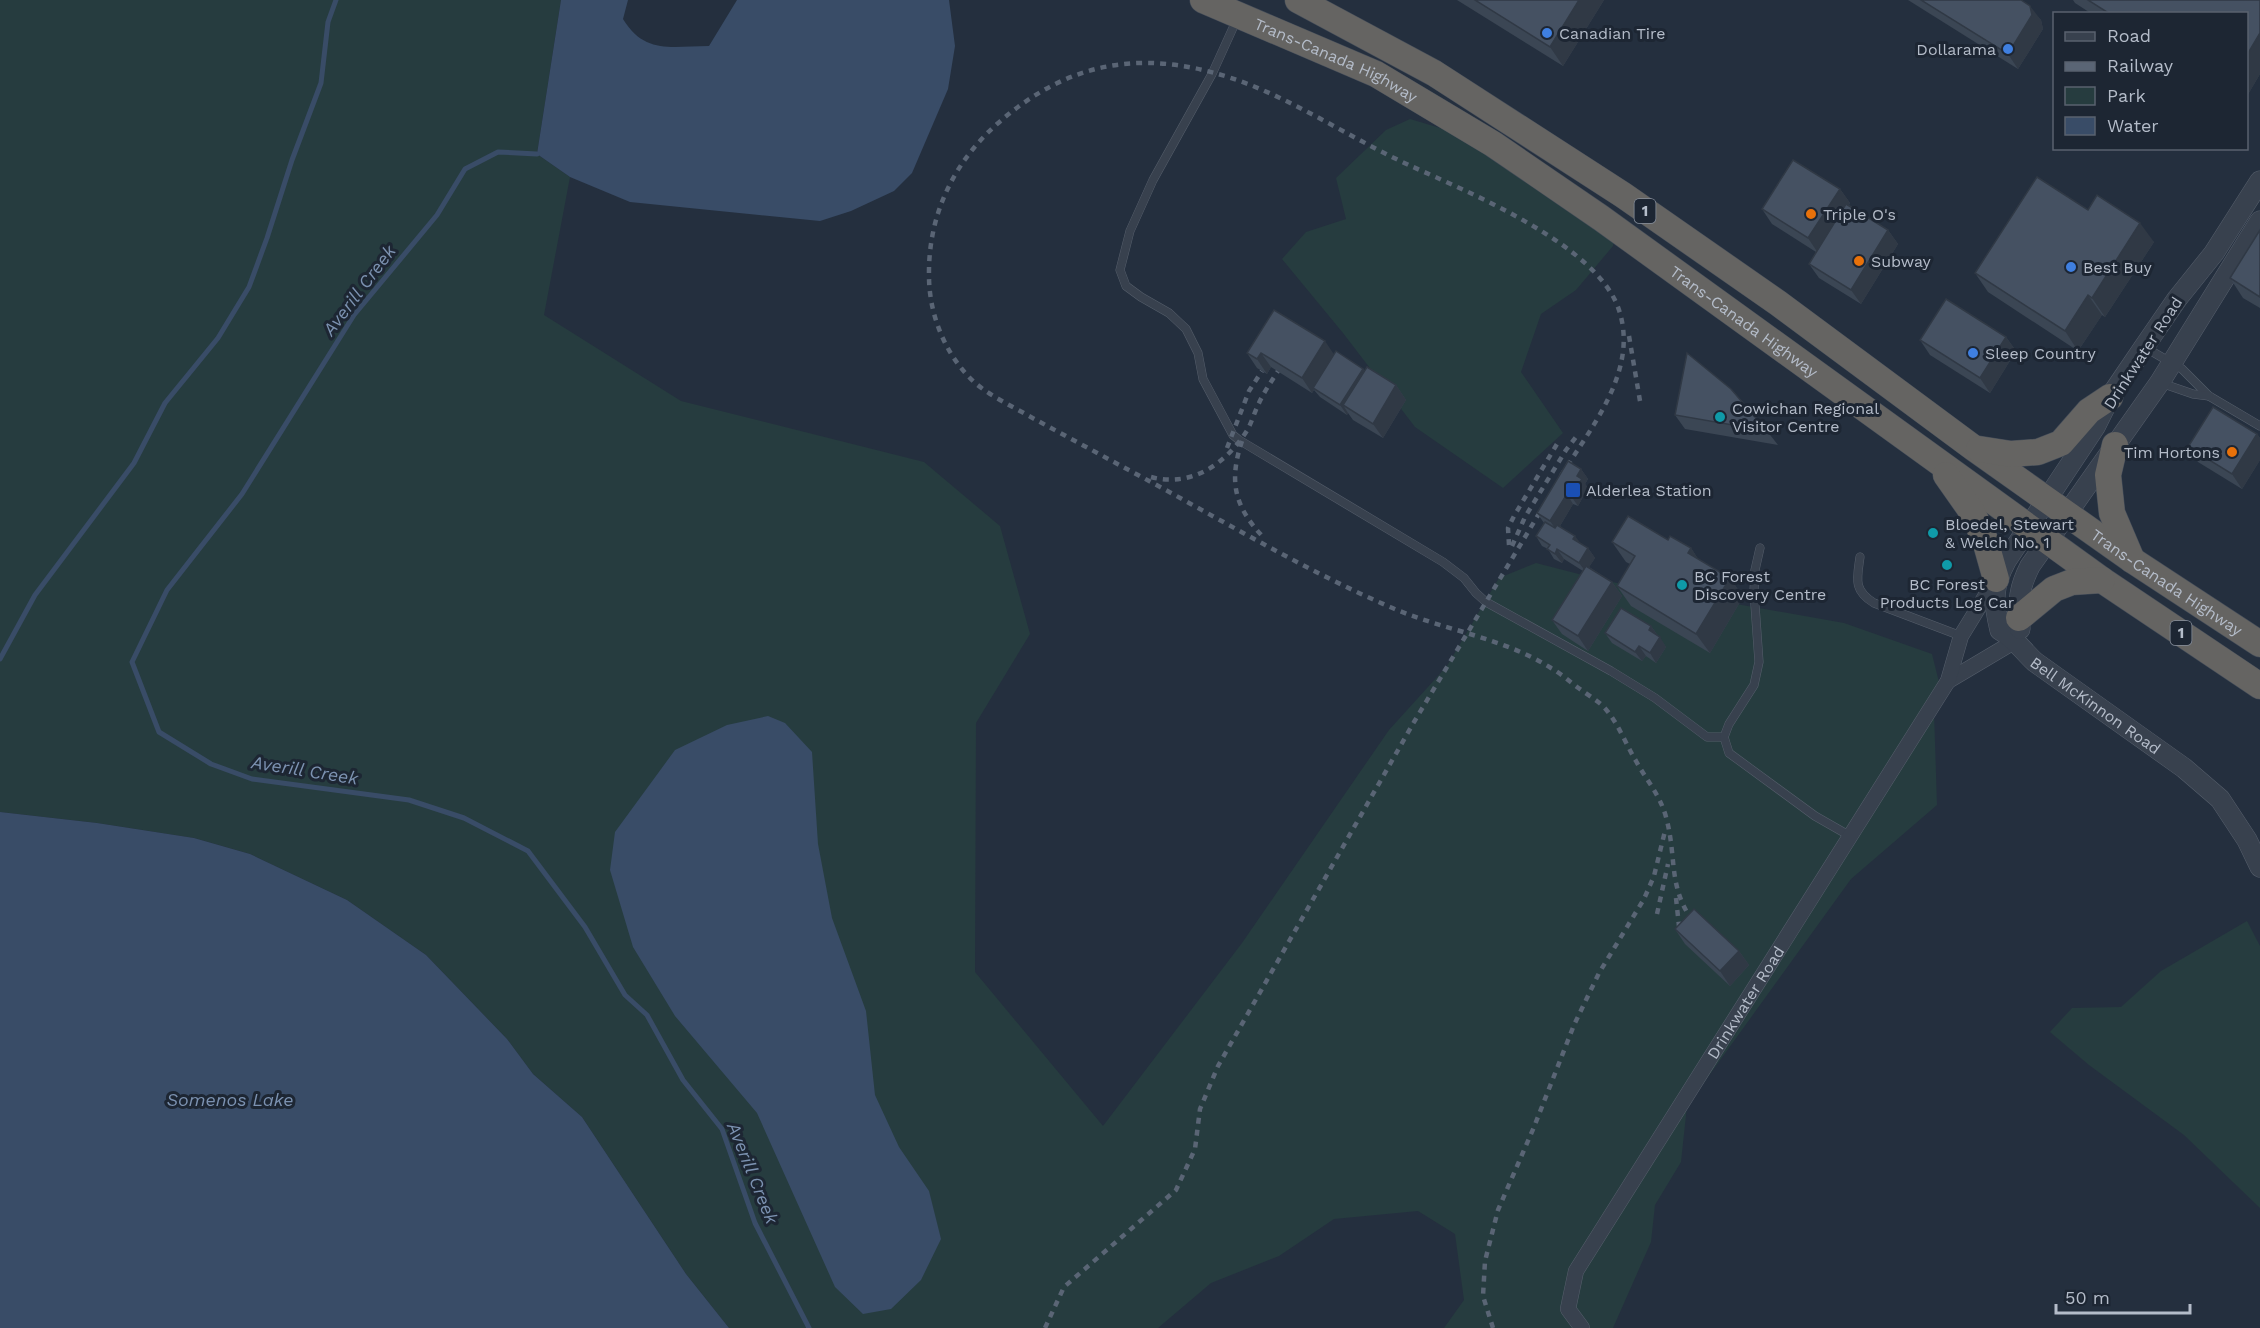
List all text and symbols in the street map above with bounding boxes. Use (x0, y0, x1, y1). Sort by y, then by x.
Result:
legend (2053, 12, 2248, 150)
street label: Trans-Canada Highway (1252, 14, 1422, 107)
place label: Canadian Tire (1559, 24, 1665, 43)
text: Road (2107, 25, 2151, 46)
marker: Canadian Tire (1540, 26, 1554, 40)
place label: Dollarama (1916, 40, 1996, 59)
marker: Dollarama (2001, 42, 2015, 56)
text: Railway (2107, 55, 2174, 76)
text: Park (2107, 85, 2146, 106)
text: Water (2107, 115, 2159, 136)
road number: 1 (1634, 199, 1656, 223)
place label: Triple O's (1823, 205, 1896, 224)
marker: Triple O's (1804, 207, 1818, 221)
water label: Averill Creek (318, 240, 400, 340)
place label: Subway (1871, 252, 1932, 271)
marker: Subway (1852, 254, 1866, 268)
place label: Best Buy (2083, 258, 2153, 277)
marker: Best Buy (2064, 260, 2078, 274)
street label: Trans-Canada Highway (1666, 262, 1822, 382)
street label: Drinkwater Road (2100, 293, 2186, 413)
place label: Sleep Country (1985, 344, 2097, 363)
marker: Sleep Country (1966, 346, 1980, 360)
place label: Cowichan Regional Visitor Centre (1732, 399, 1879, 436)
marker: Cowichan Regional Visitor Centre (1713, 410, 1727, 424)
place label: Tim Hortons (2124, 443, 2220, 462)
marker: Tim Hortons (2225, 445, 2239, 459)
marker: Alderlea Station (1564, 481, 1582, 499)
place label: Alderlea Station (1586, 481, 1712, 500)
place label: Bloedel, Stewart & Welch No. 1 (1945, 515, 2074, 552)
street label: Trans-Canada Highway (2088, 525, 2247, 640)
marker: Bloedel, Stewart & Welch No. 1 (1926, 526, 1940, 540)
marker: BC Forest Products Log Car (1940, 558, 1954, 572)
place label: BC Forest Discovery Centre (1694, 567, 1826, 604)
place label: BC Forest Products Log Car (1880, 575, 2015, 612)
marker: BC Forest Discovery Centre (1675, 578, 1689, 592)
road number: 1 (2170, 621, 2192, 645)
street label: Bell McKinnon Road (2027, 652, 2164, 758)
water label: Averill Creek (249, 751, 361, 789)
street label: Drinkwater Road (1703, 942, 1788, 1062)
water label: Somenos Lake (167, 1089, 293, 1110)
water label: Averill Creek (723, 1118, 783, 1228)
scale bar (2056, 1277, 2190, 1315)
text: 50 m (2065, 1287, 2110, 1308)

